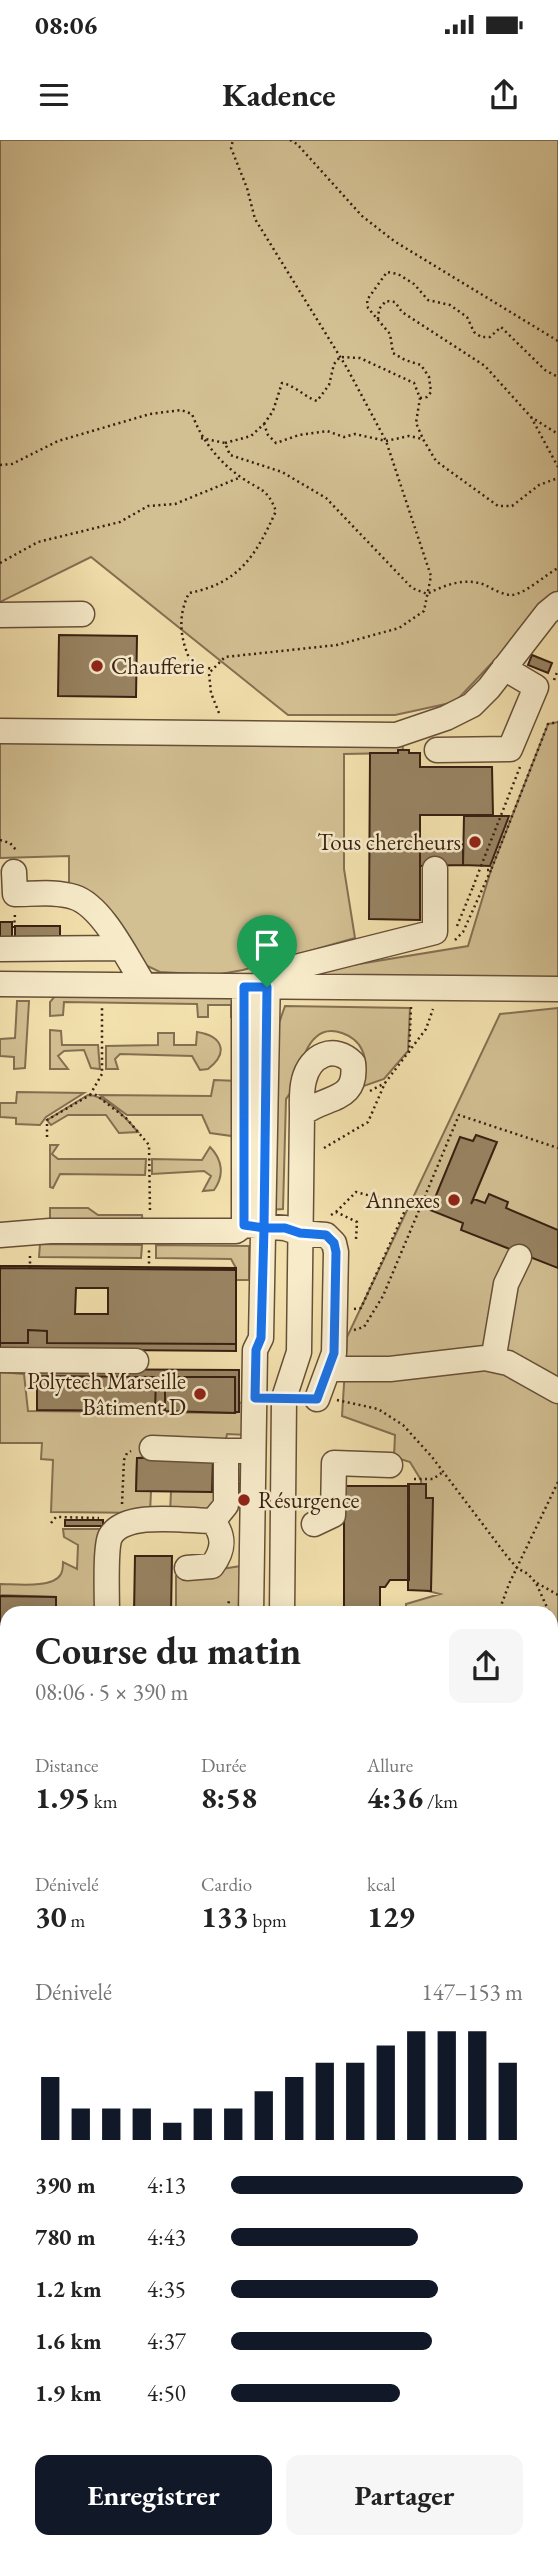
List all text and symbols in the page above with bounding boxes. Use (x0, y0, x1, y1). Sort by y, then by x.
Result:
text: 08:06 (35, 8, 97, 42)
text: Kadence (222, 74, 336, 116)
icon: menu (35, 76, 73, 114)
icon: share (485, 76, 523, 114)
place label: Chaufferie (111, 651, 204, 681)
marker: Chaufferie (89, 658, 105, 674)
place label: Tous chercheurs (317, 827, 461, 857)
marker: Tous chercheurs (467, 834, 483, 850)
pin (237, 915, 297, 987)
icon: arrive (248, 926, 286, 964)
place label: Annexes (364, 1185, 440, 1215)
marker: Annexes (446, 1192, 462, 1208)
place label: Polytech Marseille Bâtiment D (27, 1366, 186, 1422)
marker: Polytech Marseille Bâtiment D (192, 1386, 208, 1402)
place label: Résurgence (258, 1485, 360, 1515)
marker: Résurgence (236, 1492, 252, 1508)
text: Course du matin (35, 1626, 301, 1675)
button: share (449, 1629, 523, 1703)
text: 08:06 · 5 × 390 m (35, 1677, 188, 1707)
text: Distance (35, 1753, 98, 1778)
text: Durée (201, 1753, 246, 1778)
text: Allure (367, 1753, 413, 1778)
text: 1.95 (35, 1778, 90, 1817)
text: 8:58 (201, 1778, 257, 1817)
text: 4:36 (367, 1778, 423, 1817)
text: km (90, 1789, 118, 1814)
text: /km (423, 1789, 458, 1814)
text: Dénivelé (35, 1872, 99, 1897)
text: Cardio (201, 1872, 252, 1897)
text: kcal (367, 1872, 396, 1897)
text: 30 (35, 1897, 67, 1936)
text: 133 (201, 1897, 249, 1936)
text: 129 (367, 1897, 415, 1936)
text: m (67, 1908, 85, 1933)
text: bpm (249, 1908, 287, 1933)
text: Dénivelé (35, 1977, 112, 2007)
text: 147–153 m (422, 1977, 523, 2007)
text: 390 m (35, 2170, 96, 2200)
text: 4:13 (147, 2170, 186, 2200)
text: 780 m (35, 2222, 96, 2252)
text: 4:43 (147, 2222, 186, 2252)
text: 1.2 km (35, 2274, 102, 2304)
text: 4:35 (147, 2274, 186, 2304)
text: 1.6 km (35, 2326, 102, 2356)
text: 4:37 (147, 2326, 186, 2356)
text: 1.9 km (35, 2378, 102, 2408)
text: 4:50 (147, 2378, 186, 2408)
button: Enregistrer (35, 2455, 272, 2535)
button: Partager (286, 2455, 523, 2535)

